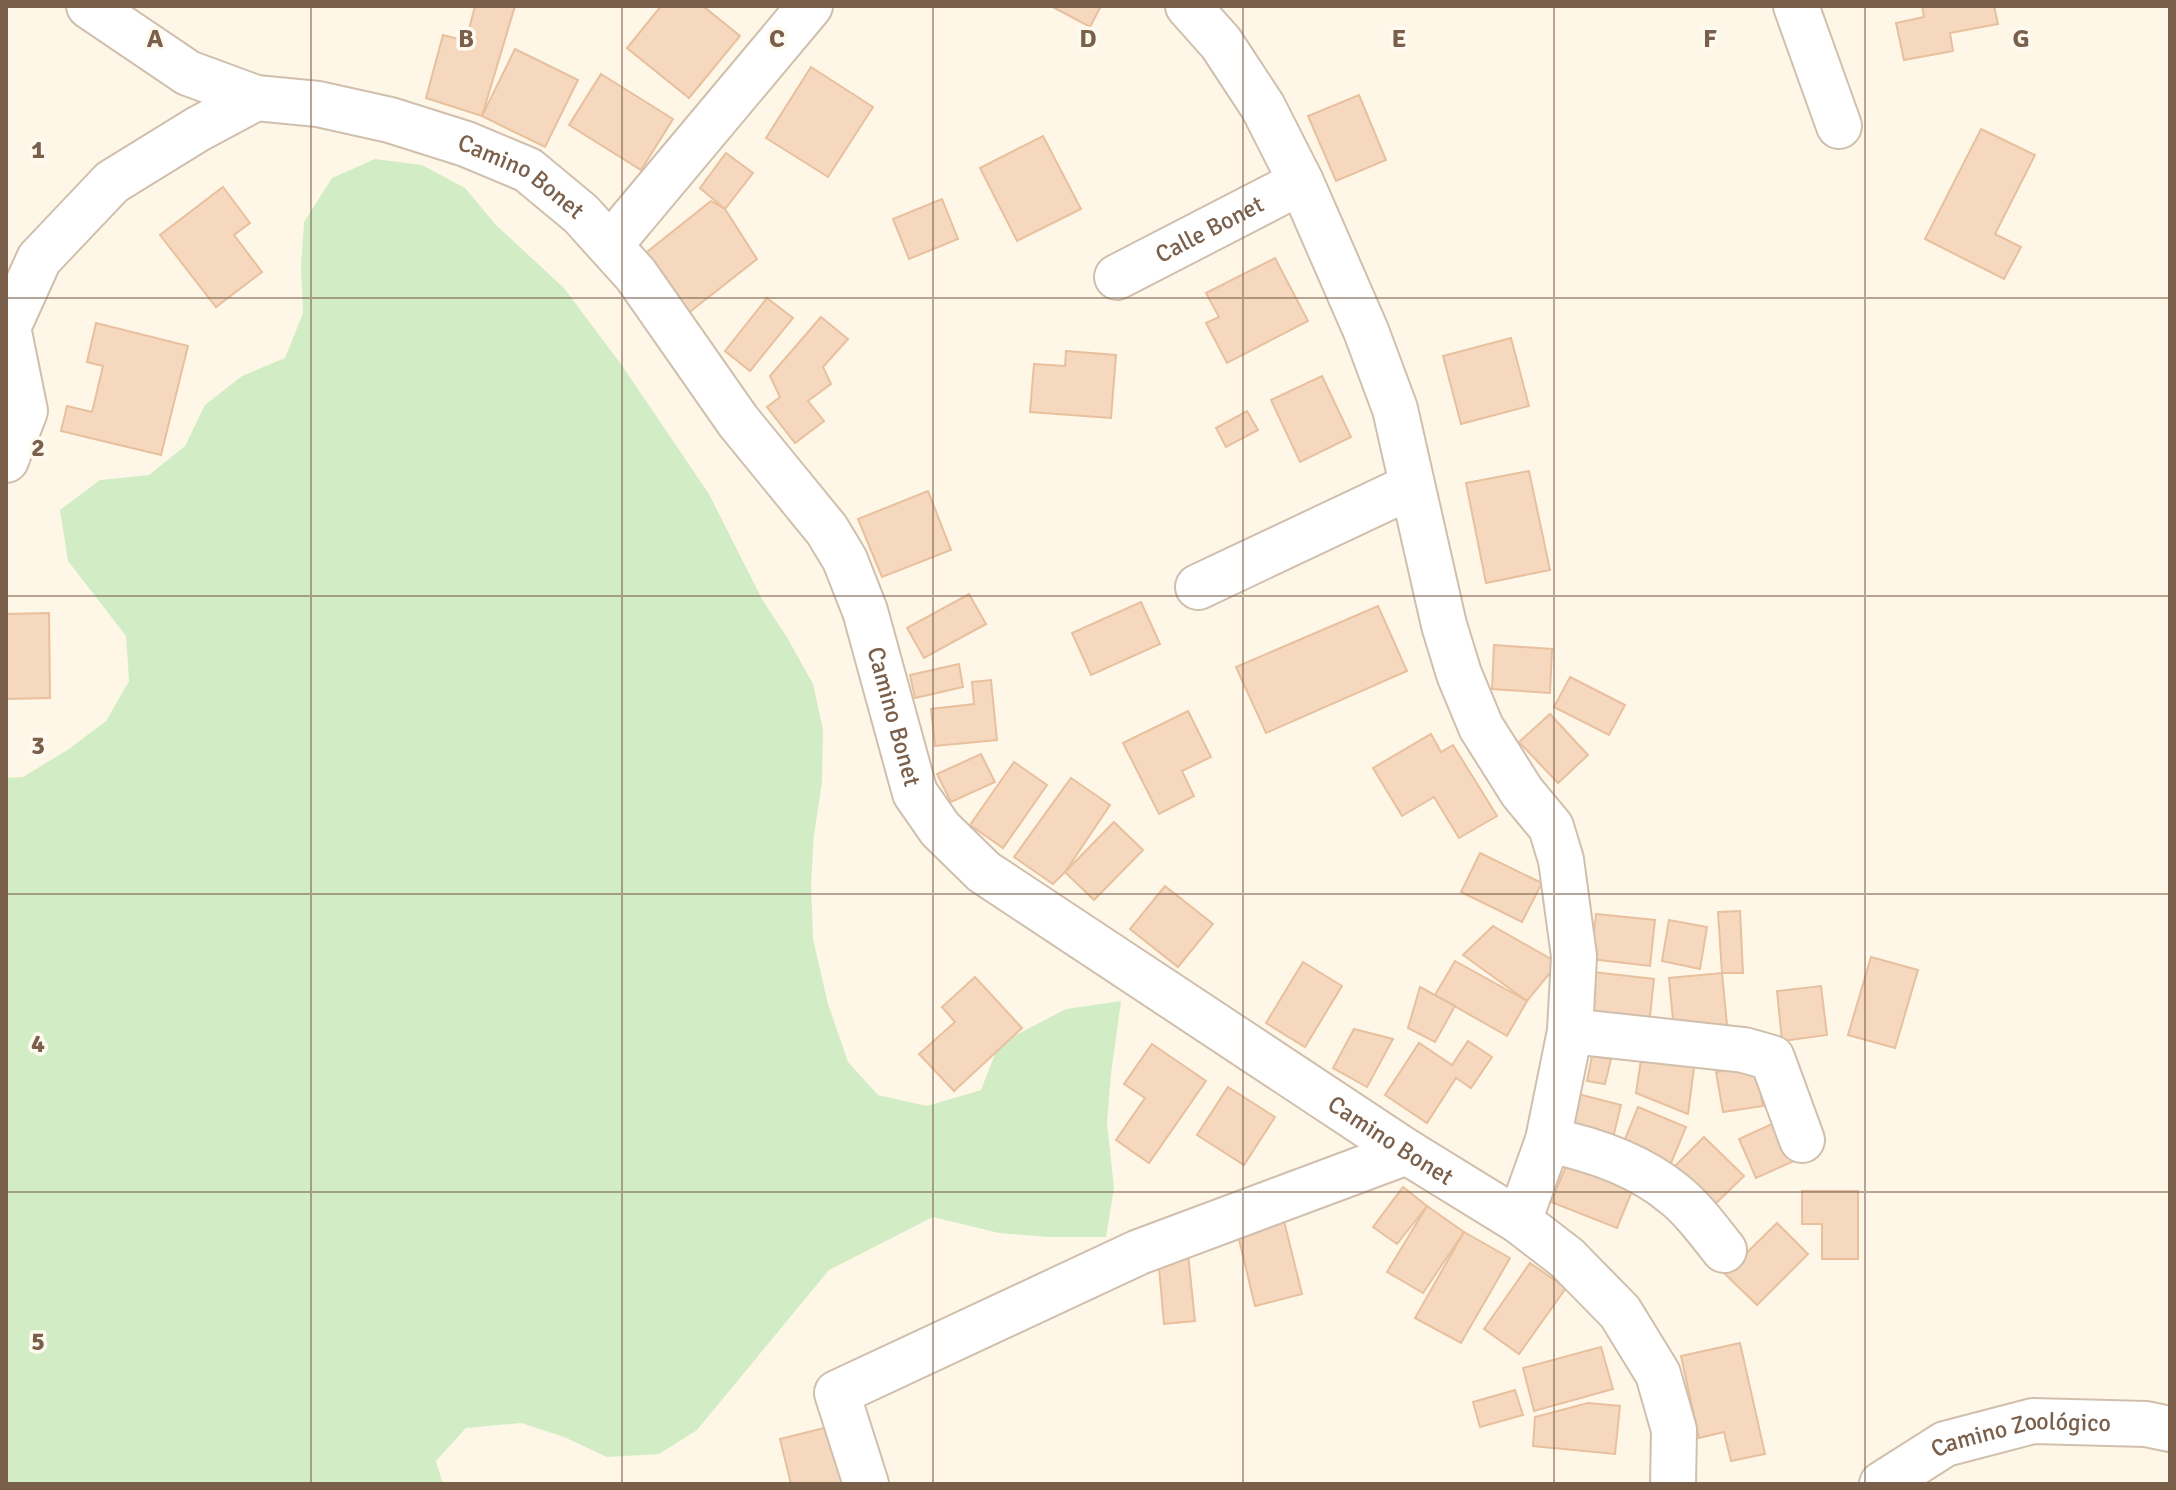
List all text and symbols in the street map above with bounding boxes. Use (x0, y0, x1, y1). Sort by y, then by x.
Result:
text: A (147, 23, 164, 55)
text: B (458, 23, 474, 55)
text: C (769, 23, 785, 55)
text: D (1079, 23, 1097, 55)
text: E (1392, 23, 1406, 55)
text: F (1703, 23, 1717, 55)
text: G (2012, 23, 2030, 55)
street label: Camino Bonet (454, 127, 591, 225)
text: 1 (31, 134, 45, 166)
street label: Calle Bonet (1150, 189, 1269, 270)
text: 2 (31, 432, 45, 464)
street label: Camino Bonet (861, 643, 927, 790)
text: 3 (31, 730, 45, 762)
text: 4 (31, 1028, 45, 1060)
street label: Camino Bonet (1322, 1089, 1459, 1192)
text: 5 (31, 1326, 45, 1358)
street label: Camino Zoológico (1925, 1406, 2111, 1464)

